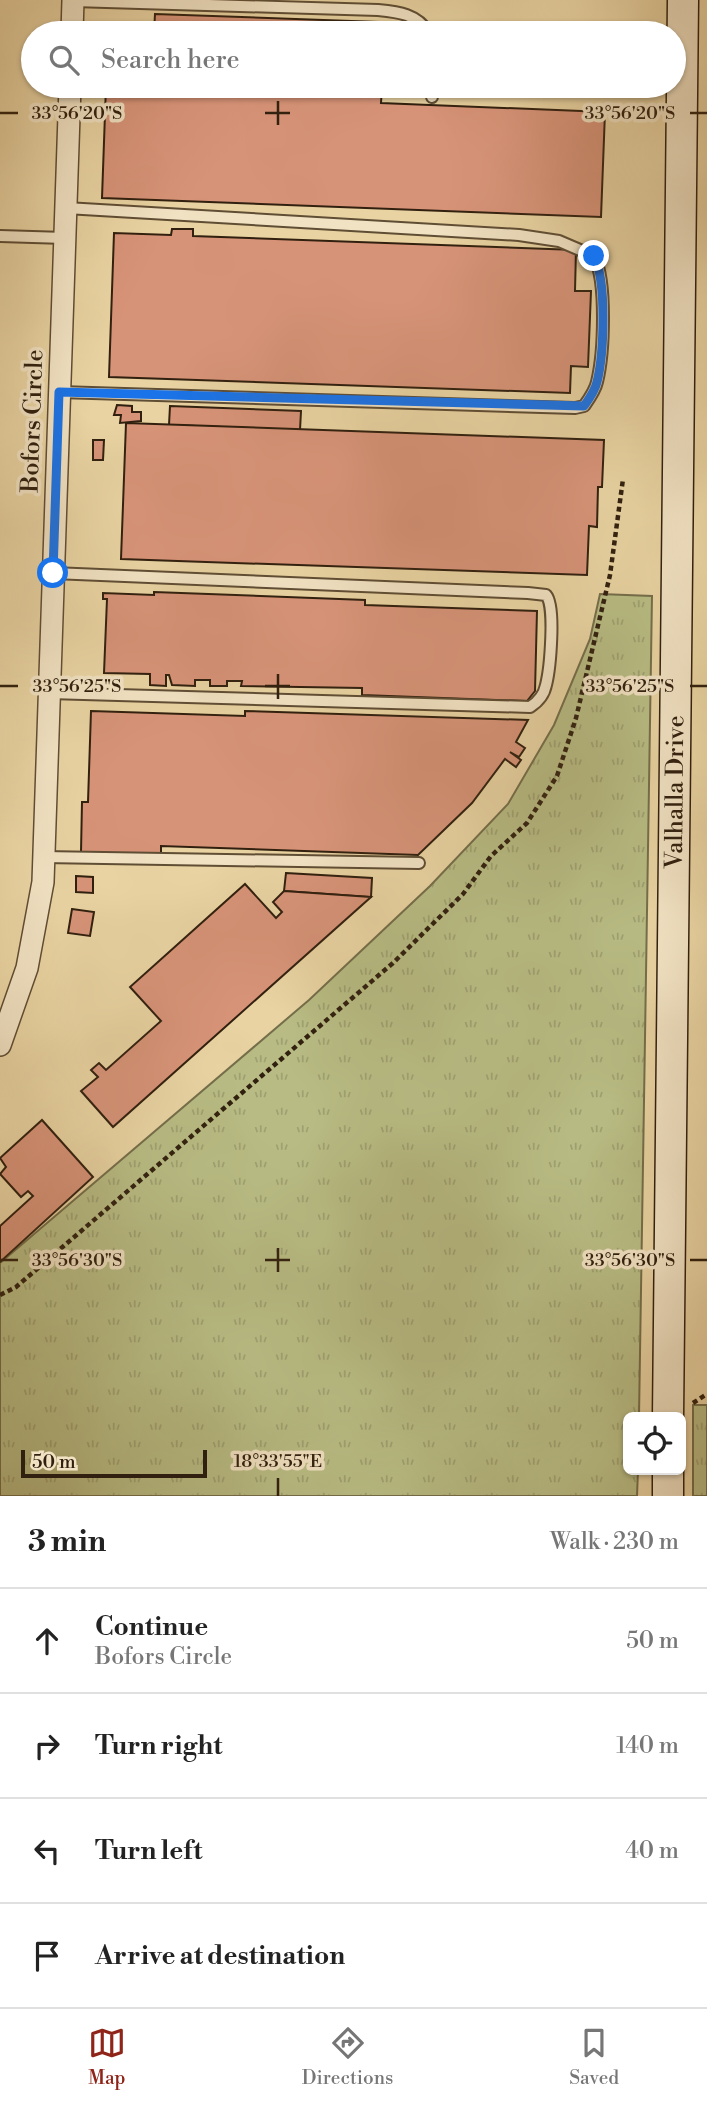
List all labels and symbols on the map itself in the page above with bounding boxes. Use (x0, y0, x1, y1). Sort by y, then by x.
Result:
text: 33°56'20"S (32, 102, 122, 125)
text: 33°56'20"S (585, 102, 675, 125)
route end (578, 240, 609, 271)
street label: Bofors Circle (15, 349, 50, 494)
route start (37, 557, 68, 588)
text: 33°56'25"S (33, 675, 121, 698)
text: 33°56'25"S (586, 675, 674, 698)
street label: Valhalla Drive (660, 715, 691, 870)
text: 33°56'30"S (32, 1249, 122, 1272)
text: 33°56'30"S (585, 1249, 675, 1272)
scale bar (21, 1447, 206, 1479)
text: 18°33'55"E (234, 1450, 322, 1473)

